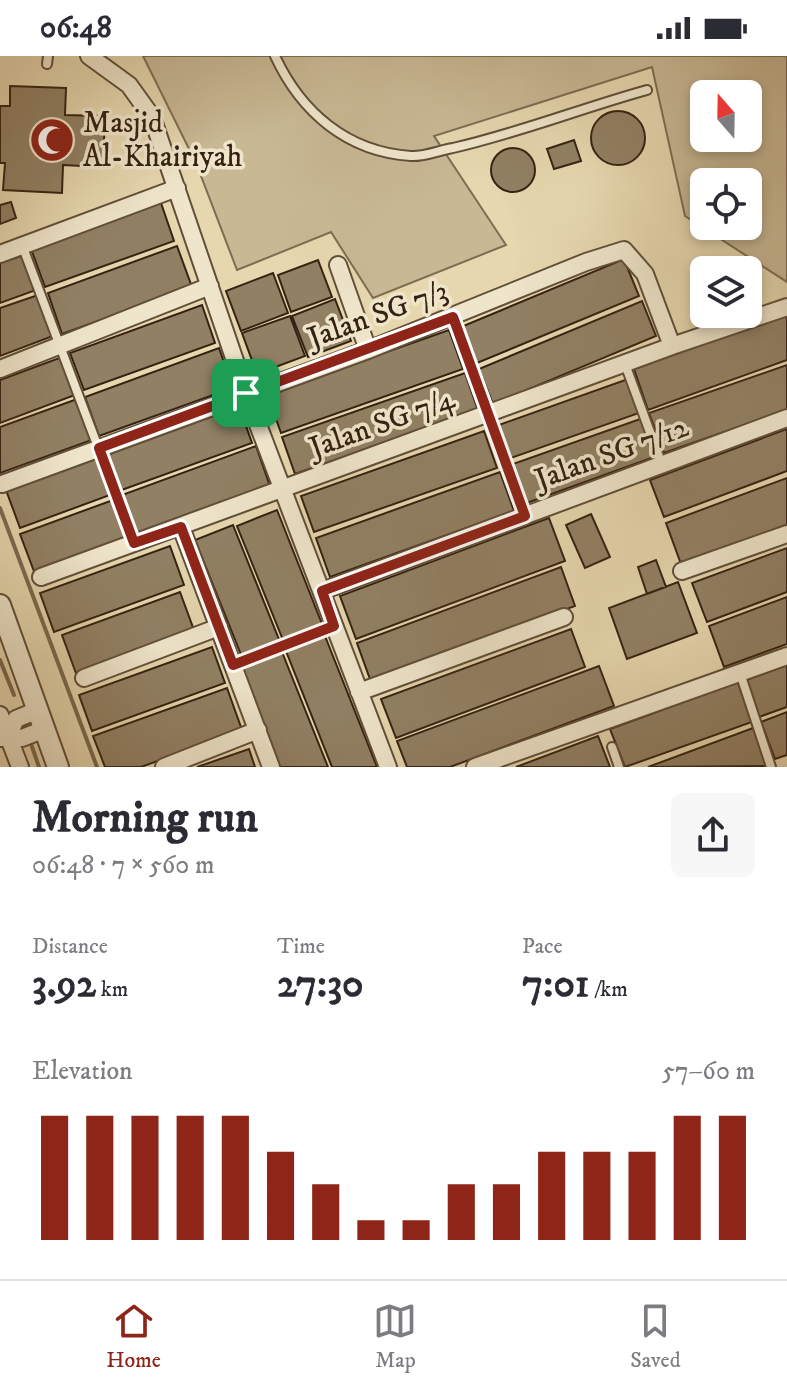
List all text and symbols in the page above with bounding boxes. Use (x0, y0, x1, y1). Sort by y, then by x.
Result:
text: 06:48 (40, 10, 112, 47)
north arrow (690, 80, 762, 152)
map controls (690, 80, 762, 328)
place label: Masjid Al-Khairiyah (83, 105, 242, 176)
mosque icon: Masjid Al-Khairiyah (28, 116, 76, 164)
button: locate (690, 168, 762, 240)
button: layers (690, 256, 762, 328)
street label: Jalan SG 7/3 (300, 273, 453, 358)
pin (212, 359, 280, 427)
icon: arrive (224, 371, 268, 415)
street label: Jalan SG 7/4 (302, 380, 460, 468)
street label: Jalan SG 7/12 (527, 409, 694, 500)
text: Morning run (32, 791, 258, 846)
button: share (671, 793, 755, 877)
text: 06:48 · 7 × 560 m (32, 849, 214, 882)
text: Distance (32, 933, 108, 960)
text: Time (277, 933, 325, 960)
text: Pace (522, 933, 563, 960)
text: 3.92 (32, 960, 96, 1010)
text: 27:30 (277, 960, 364, 1010)
text: 7:01 (522, 960, 590, 1010)
text: km (96, 976, 128, 1003)
text: /km (590, 976, 628, 1003)
text: Elevation (32, 1055, 133, 1088)
text: 57–60 m (662, 1055, 755, 1088)
tab: Home (106, 1299, 161, 1374)
tab: Map (373, 1299, 417, 1374)
tab: Saved (630, 1299, 681, 1374)

